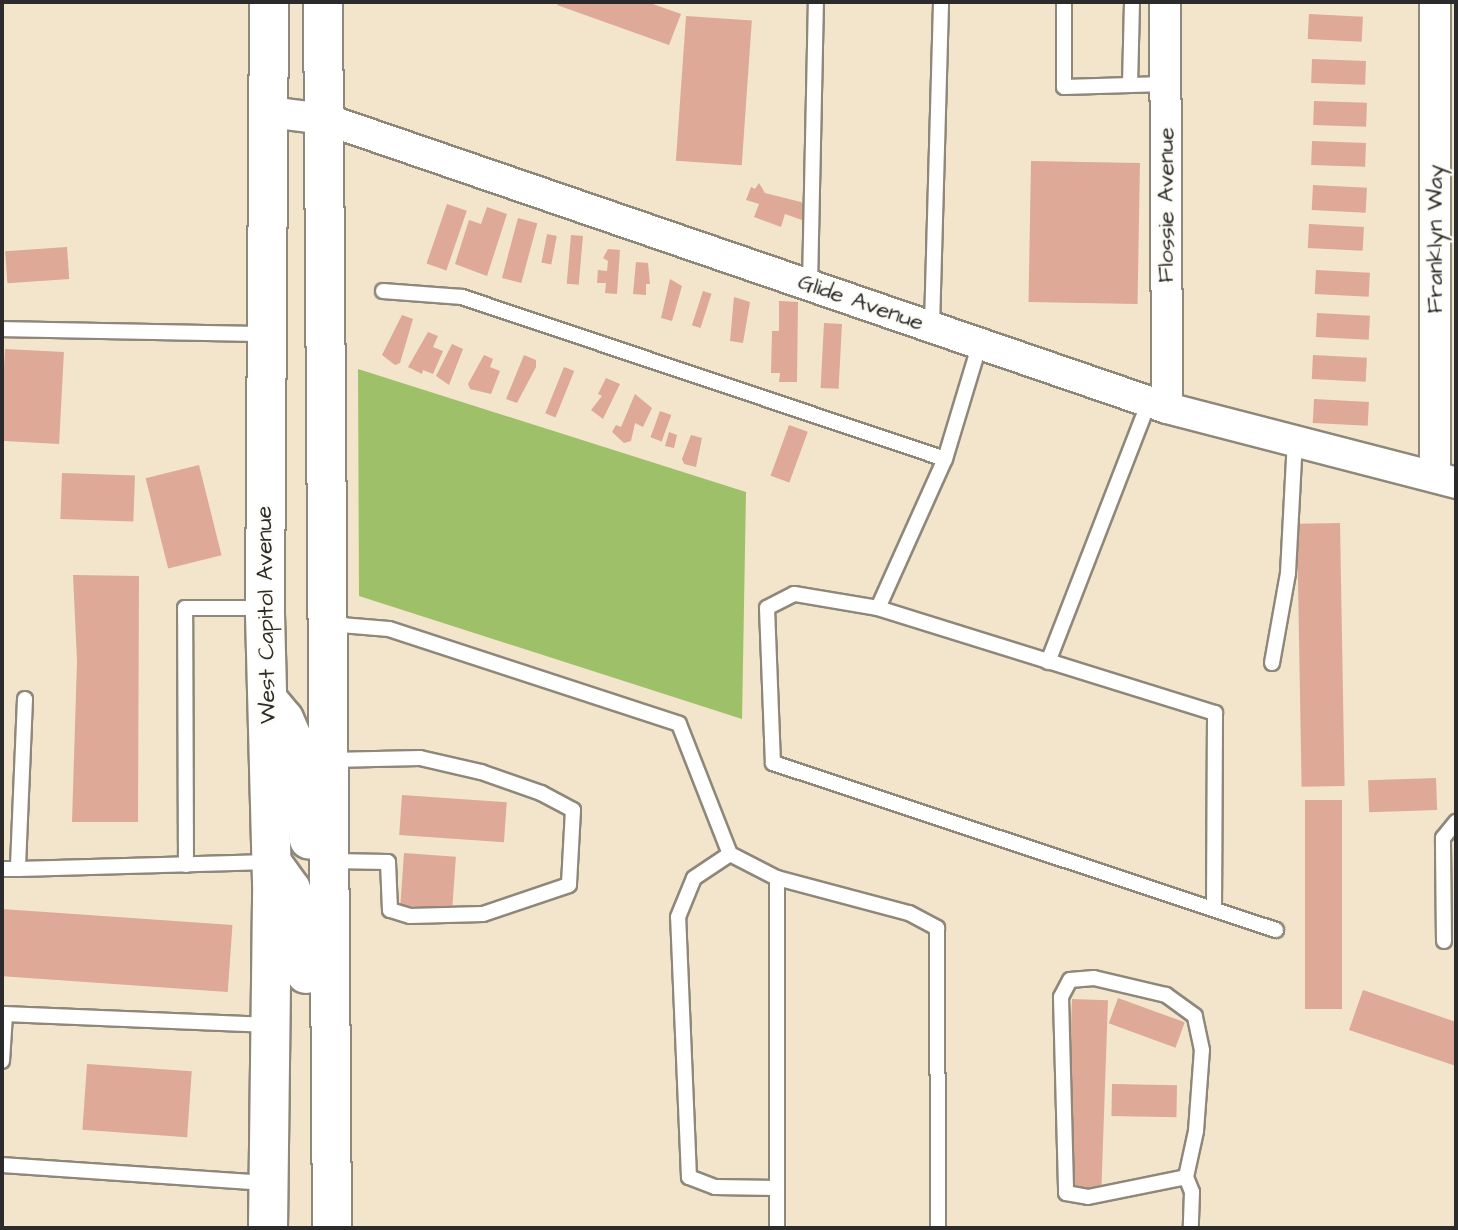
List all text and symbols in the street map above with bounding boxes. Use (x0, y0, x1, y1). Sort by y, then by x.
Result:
street label: Flossie Avenue (1152, 127, 1180, 283)
street label: Franklyn Way (1421, 165, 1449, 313)
street label: Glide Avenue (794, 268, 928, 336)
street label: West Capitol Avenue (250, 506, 282, 724)

